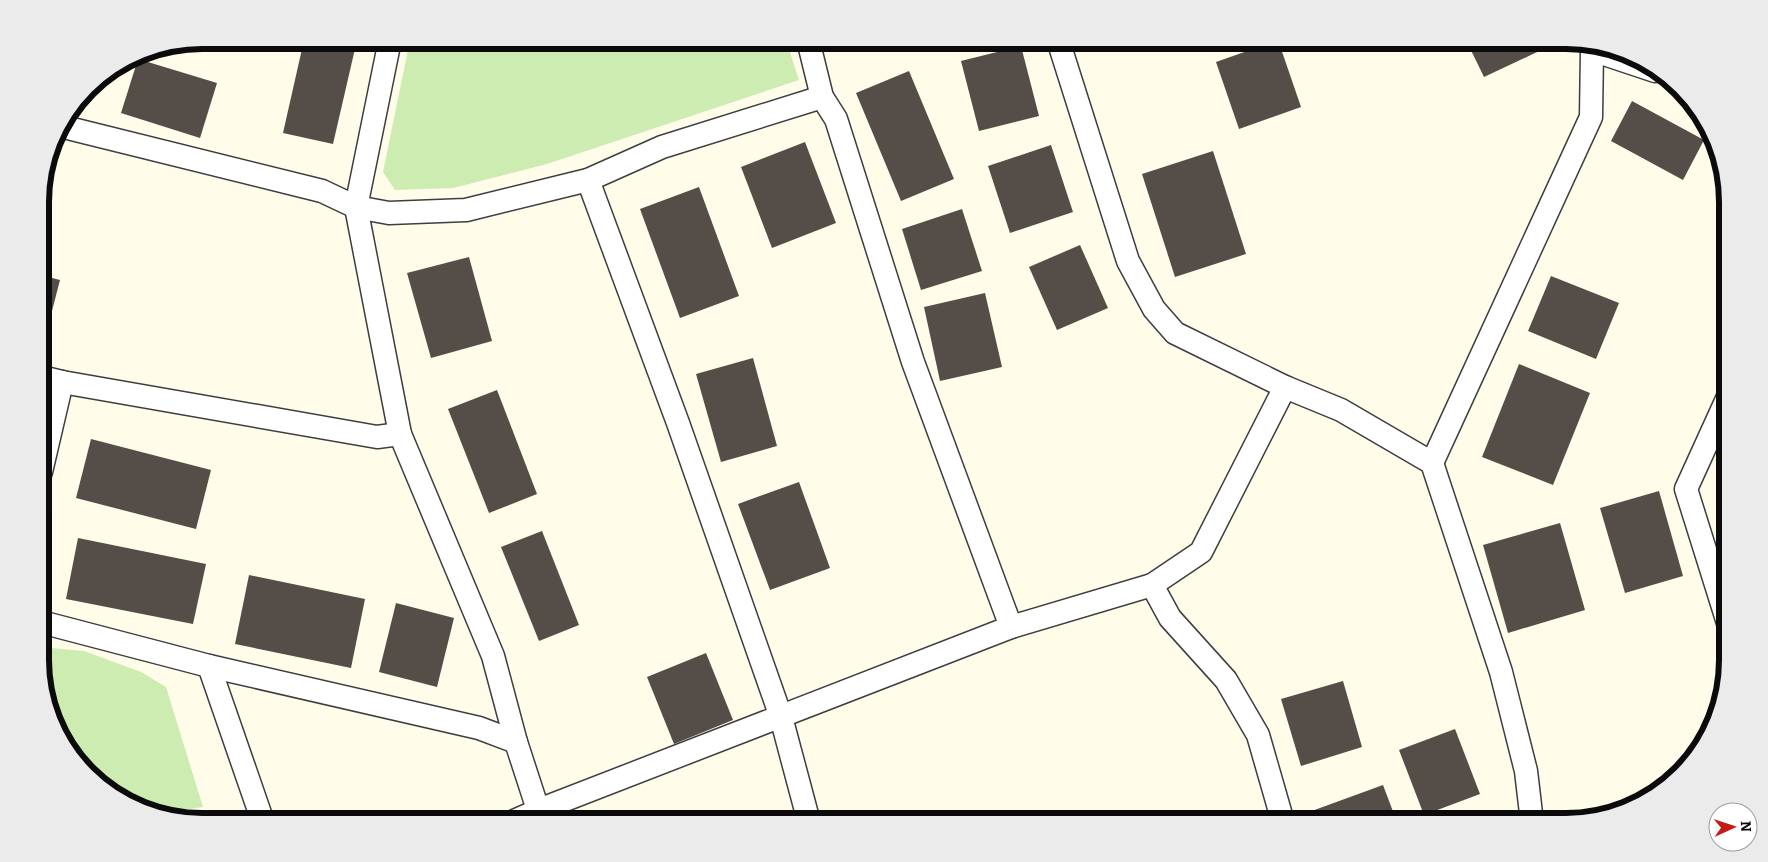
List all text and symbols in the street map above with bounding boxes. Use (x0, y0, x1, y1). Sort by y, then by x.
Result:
north arrow (1708, 802, 1758, 852)
text: N (1737, 821, 1754, 832)

